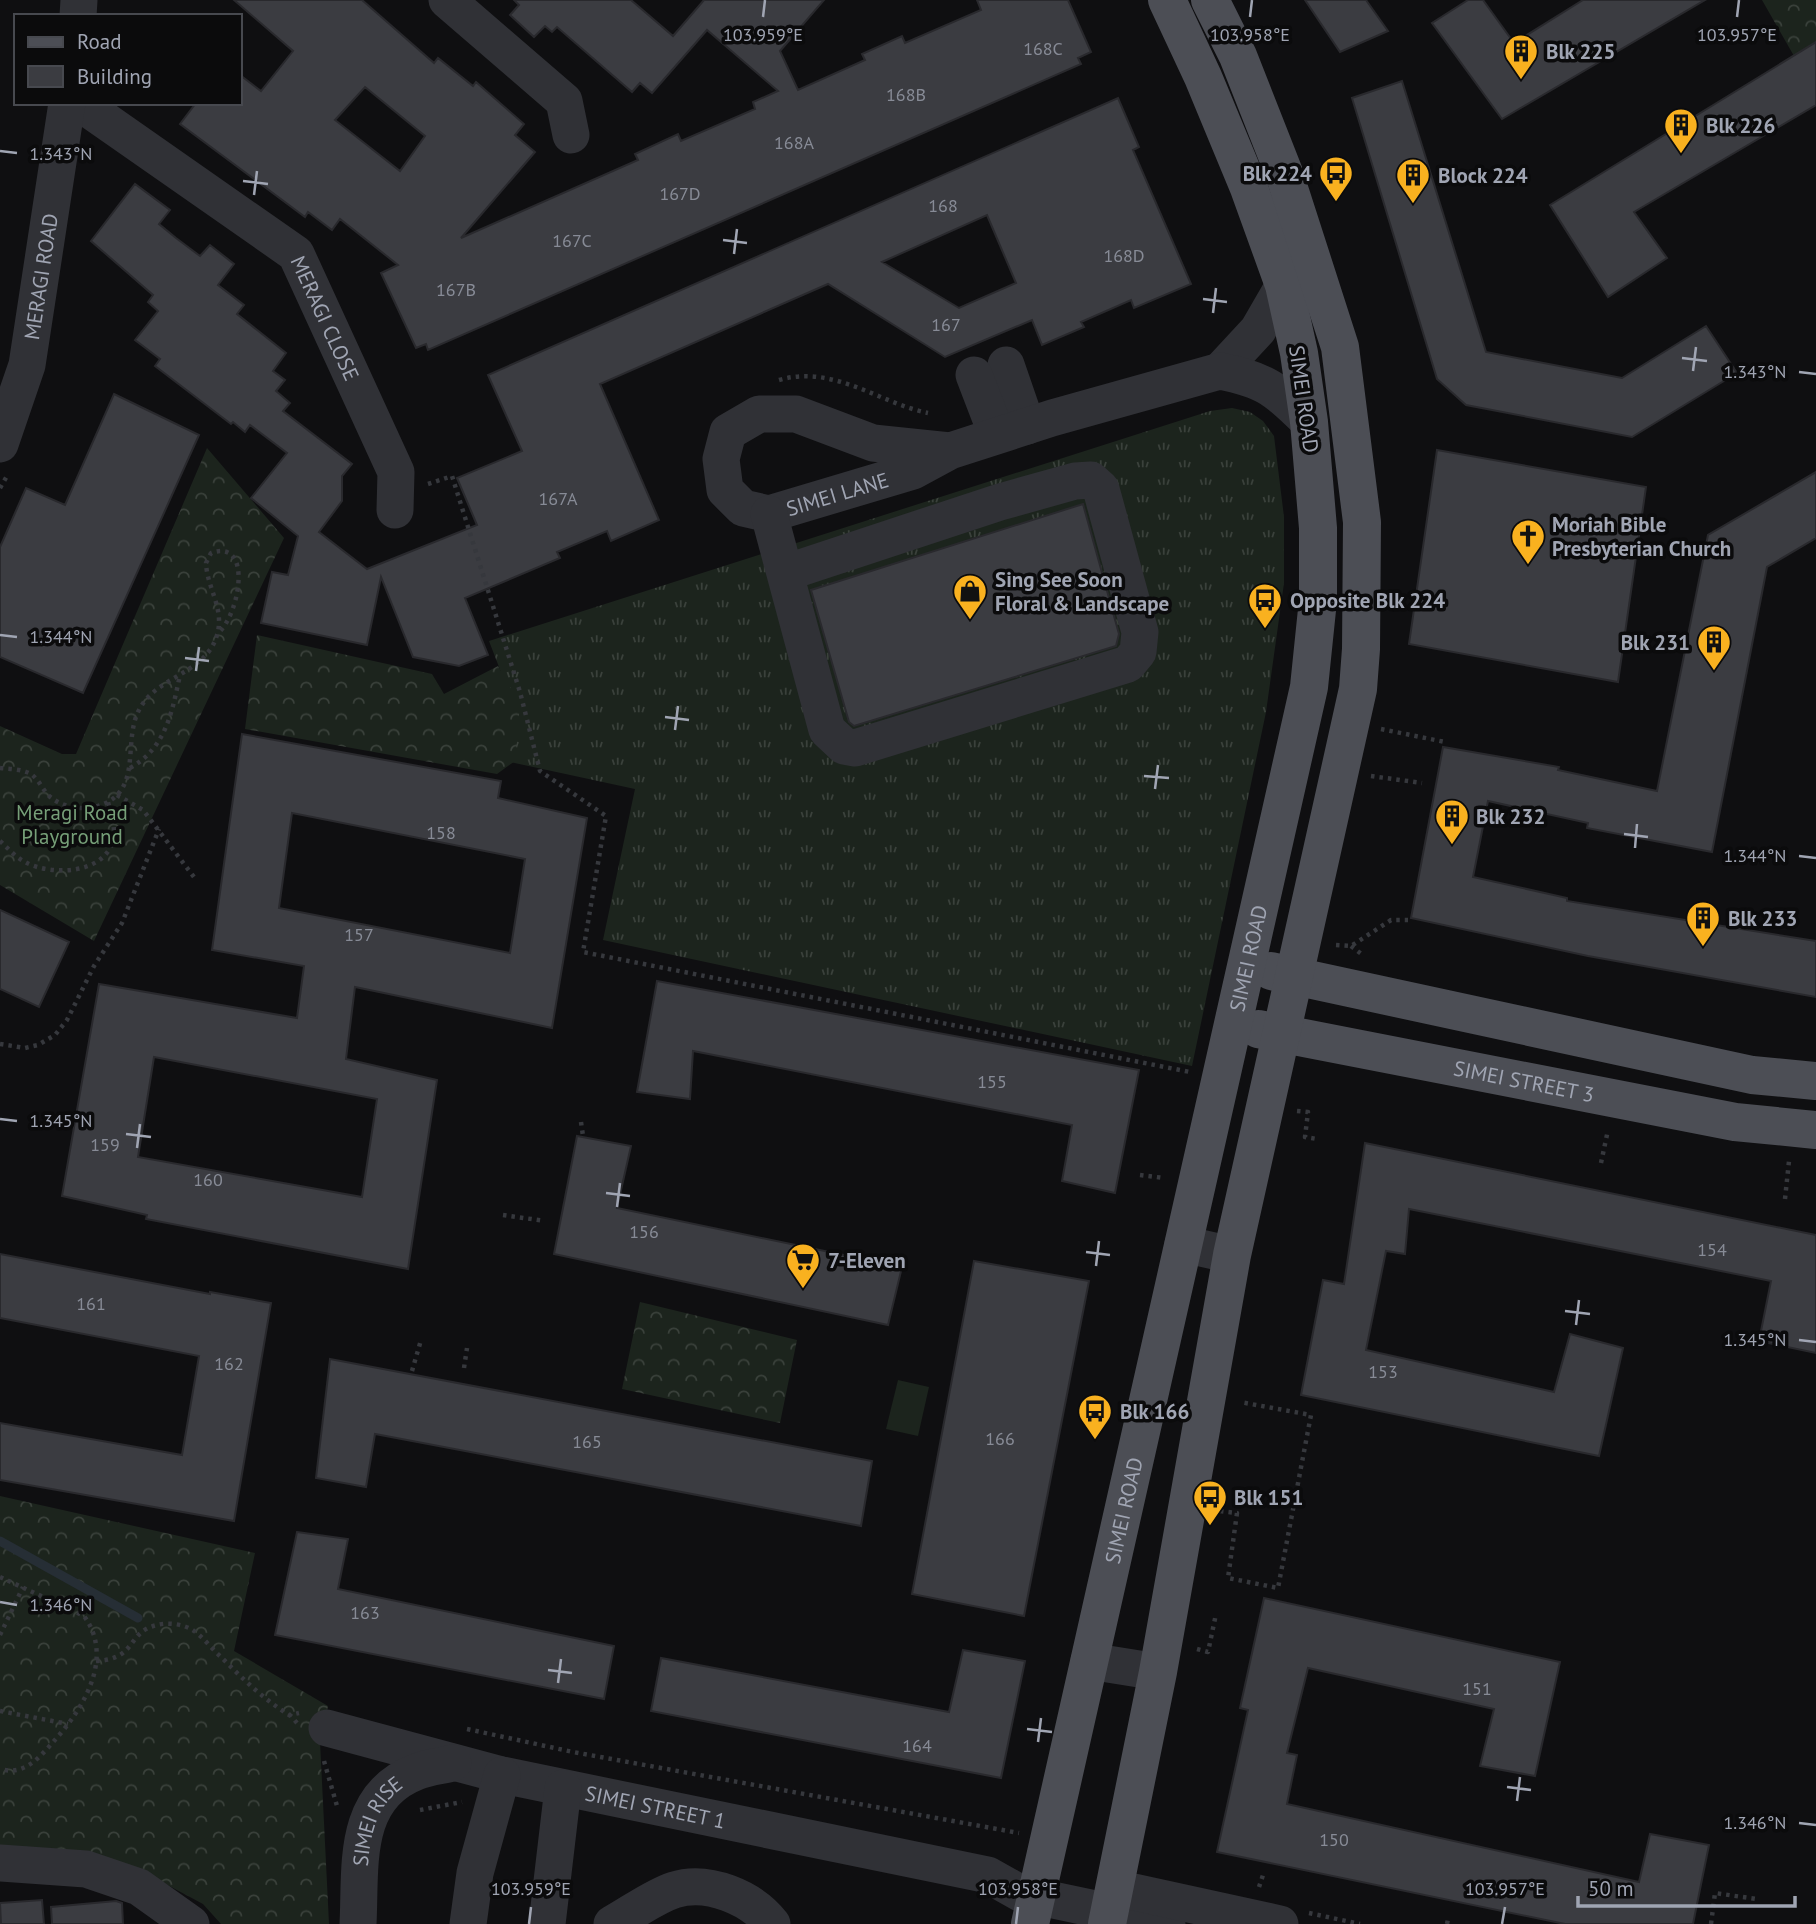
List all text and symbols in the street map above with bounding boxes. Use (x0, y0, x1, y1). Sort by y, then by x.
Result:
legend (14, 14, 242, 105)
text: 103.959°E (723, 23, 803, 46)
text: 103.958°E (1210, 23, 1290, 46)
text: 103.957°E (1697, 23, 1777, 46)
text: Road (77, 28, 121, 55)
building icon: Blk 225 (1502, 32, 1540, 81)
house number: 168C (1023, 37, 1063, 60)
place label: Blk 225 (1546, 38, 1615, 65)
text: Building (77, 63, 152, 90)
house number: 168B (886, 83, 926, 106)
building icon: Blk 226 (1662, 106, 1700, 155)
place label: Blk 226 (1706, 112, 1775, 139)
house number: 168A (774, 131, 814, 154)
text: 1.343°N (30, 142, 92, 165)
bus stop icon: Blk 224 (1317, 154, 1355, 203)
building icon: Block 224 (1394, 156, 1432, 205)
place label: Blk 224 (1243, 160, 1312, 187)
place label: Block 224 (1438, 162, 1528, 189)
house number: 167D (659, 182, 701, 205)
house number: 168 (928, 194, 958, 217)
street label: MERAGI ROAD (18, 211, 63, 342)
house number: 167C (552, 229, 592, 252)
house number: 168D (1103, 244, 1145, 267)
street label: MERAGI CLOSE (285, 251, 366, 385)
house number: 167B (436, 278, 476, 301)
house number: 167 (931, 313, 961, 336)
street label: SIMEI ROAD (1283, 344, 1325, 454)
text: 1.343°N (1724, 360, 1786, 383)
street label: SIMEI LANE (783, 466, 892, 522)
house number: 167A (539, 487, 578, 510)
place label: Moriah Bible Presbyterian Church (1552, 511, 1731, 562)
church icon: Moriah Bible Presbyterian Church (1509, 517, 1547, 566)
place label: Sing See Soon Floral & Landscape (995, 566, 1169, 617)
shop icon: Sing See Soon Floral & Landscape (951, 572, 989, 621)
bus stop icon: Opposite Blk 224 (1246, 581, 1284, 630)
place label: Opposite Blk 224 (1290, 587, 1445, 614)
building icon: Blk 231 (1695, 623, 1733, 672)
text: 1.344°N (30, 625, 92, 648)
place label: Blk 231 (1621, 629, 1690, 656)
building icon: Blk 232 (1433, 797, 1471, 846)
park label: Meragi Road Playground (16, 799, 128, 850)
place label: Blk 232 (1476, 803, 1545, 830)
house number: 158 (426, 821, 456, 844)
text: 1.344°N (1724, 844, 1786, 867)
building icon: Blk 233 (1684, 899, 1722, 948)
street label: SIMEI ROAD (1223, 902, 1273, 1014)
place label: Blk 233 (1728, 905, 1797, 932)
house number: 157 (344, 923, 374, 946)
street label: SIMEI STREET 3 (1451, 1054, 1597, 1108)
house number: 155 (977, 1070, 1007, 1093)
text: 1.345°N (30, 1109, 92, 1132)
house number: 159 (90, 1133, 120, 1156)
house number: 160 (193, 1168, 223, 1191)
house number: 156 (629, 1220, 659, 1243)
house number: 154 (1697, 1238, 1727, 1261)
supermarket icon: 7-Eleven (784, 1241, 822, 1290)
place label: 7-Eleven (828, 1247, 906, 1274)
house number: 161 (76, 1292, 106, 1315)
text: 1.345°N (1724, 1328, 1786, 1351)
house number: 162 (214, 1352, 244, 1375)
house number: 153 (1368, 1360, 1398, 1383)
bus stop icon: Blk 166 (1076, 1392, 1114, 1441)
place label: Blk 166 (1120, 1398, 1189, 1425)
house number: 166 (985, 1427, 1015, 1450)
house number: 165 (572, 1430, 602, 1453)
street label: SIMEI ROAD (1098, 1455, 1148, 1566)
bus stop icon: Blk 151 (1191, 1478, 1229, 1527)
place label: Blk 151 (1234, 1484, 1303, 1511)
text: 1.346°N (30, 1593, 92, 1616)
house number: 163 (350, 1601, 380, 1624)
house number: 151 (1462, 1677, 1492, 1700)
house number: 164 (902, 1734, 932, 1757)
street label: SIMEI RISE (346, 1770, 407, 1867)
street label: SIMEI STREET 1 (583, 1779, 728, 1834)
text: 1.346°N (1724, 1811, 1786, 1834)
house number: 150 (1319, 1828, 1349, 1851)
scale bar (1578, 1864, 1795, 1908)
text: 50 m (1588, 1875, 1634, 1902)
text: 103.959°E (491, 1877, 571, 1900)
text: 103.958°E (978, 1877, 1058, 1900)
text: 103.957°E (1465, 1877, 1545, 1900)

